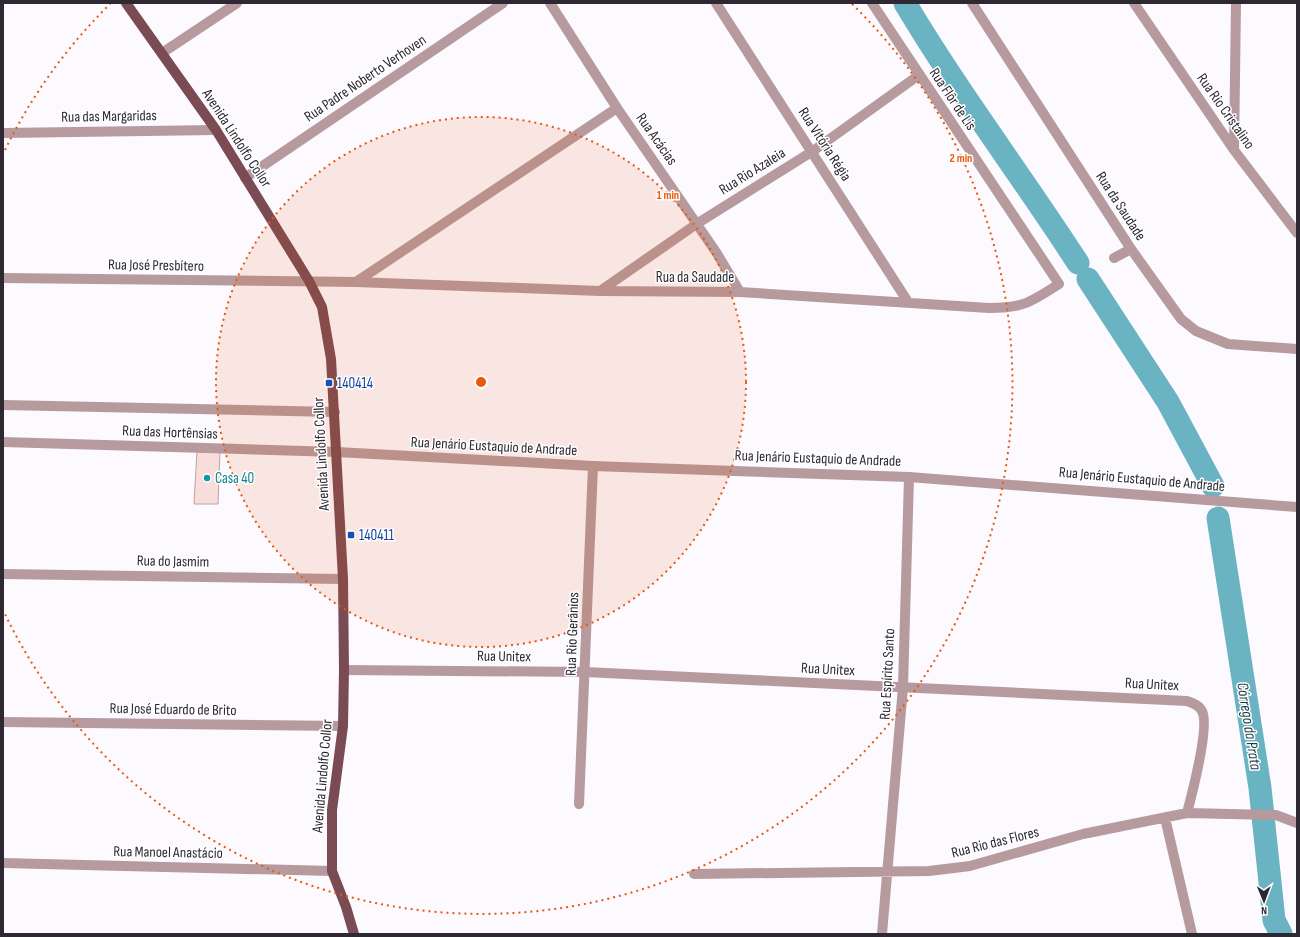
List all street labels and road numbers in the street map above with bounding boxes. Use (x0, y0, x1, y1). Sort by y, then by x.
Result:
street label: Rua Padre Noberto Verhoven (301, 31, 430, 126)
street label: Rua Flôr de Lis (925, 64, 980, 134)
street label: Rua Rio Cristalino (1193, 70, 1259, 153)
street label: Avenida Lindolfo Collor (197, 85, 276, 192)
street label: Rua Vitória Régia (794, 104, 856, 185)
street label: Rua das Margaridas (61, 106, 157, 127)
street label: Rua Acácias (632, 109, 681, 169)
street label: Rua Rio Azaleia (716, 143, 789, 199)
street label: Rua da Saudade (1091, 168, 1150, 244)
street label: Rua José Presbítero (108, 255, 204, 276)
street label: Rua da Saudade (656, 268, 734, 287)
street label: Avenida Lindolfo Collor (309, 396, 334, 512)
street label: Rua das Hortênsias (122, 421, 218, 444)
street label: Rua Jenário Eustaquio de Andrade (410, 433, 578, 460)
street label: Rua Jenário Eustaquio de Andrade (734, 446, 902, 471)
street label: Rua Jenário Eustaquio de Andrade (1058, 463, 1226, 496)
street label: Rua do Jasmim (137, 551, 209, 572)
street label: Rua Rio Gerânios (562, 592, 583, 676)
street label: Rua Espírito Santo (876, 628, 899, 720)
street label: Rua Unitex (477, 647, 532, 666)
street label: Rua Unitex (801, 659, 856, 680)
street label: Rua Unitex (1125, 674, 1180, 695)
street label: Rua José Eduardo de Brito (109, 699, 237, 720)
street label: Avenida Lindolfo Collor (308, 718, 337, 835)
street label: Rua Rio das Flores (949, 822, 1041, 863)
street label: Rua Manoel Anastácio (113, 842, 223, 863)

